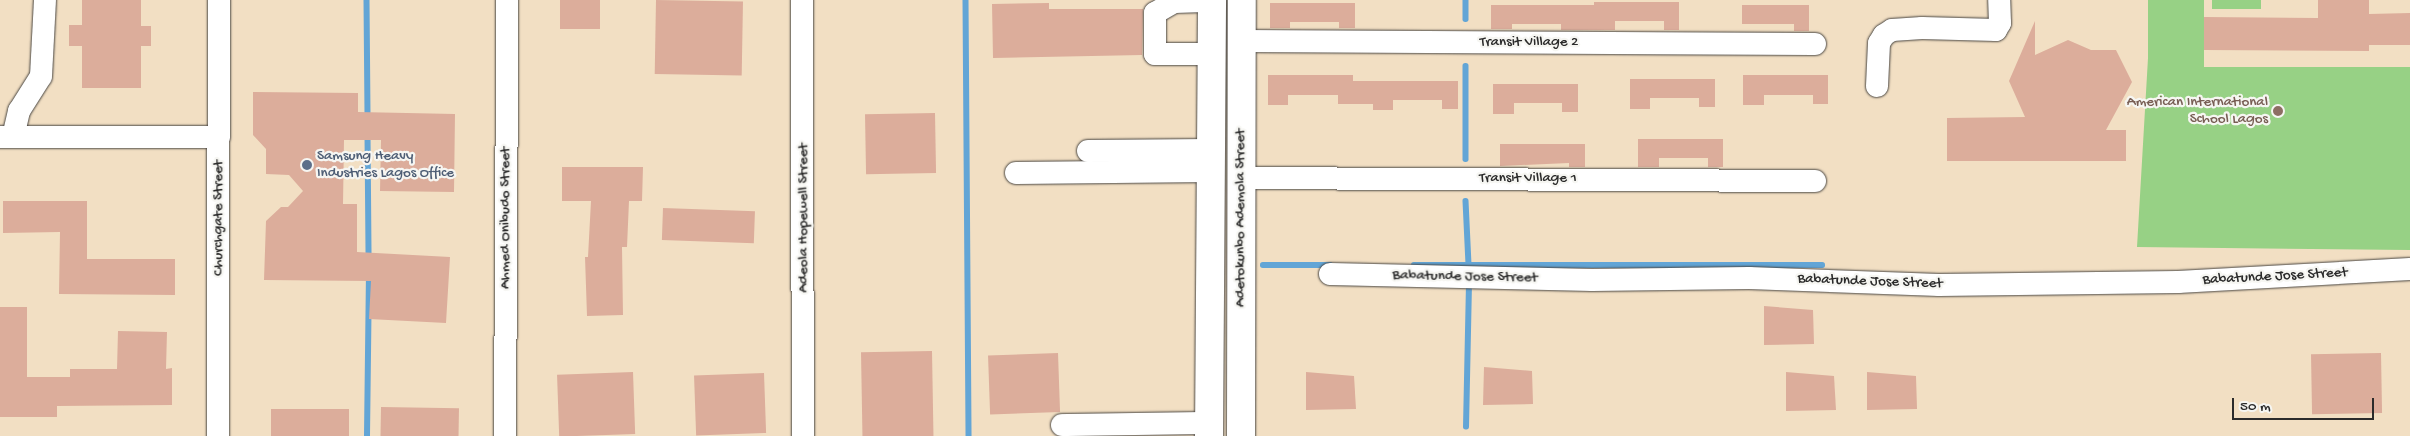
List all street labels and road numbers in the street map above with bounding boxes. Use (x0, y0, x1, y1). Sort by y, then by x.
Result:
street label: Transit Village 2 (1480, 34, 1578, 52)
street label: Adetokunbo Ademola Street (1232, 129, 1250, 307)
street label: Adeola Hopewell Street (795, 143, 813, 293)
street label: Ahmed Onibudo Street (497, 147, 515, 289)
street label: Churchgate Street (210, 160, 228, 276)
street label: Transit Village 1 (1479, 170, 1577, 188)
street label: Babatunde Jose Street (2202, 264, 2348, 290)
street label: Babatunde Jose Street (1392, 267, 1538, 287)
street label: Babatunde Jose Street (1797, 270, 1943, 294)

